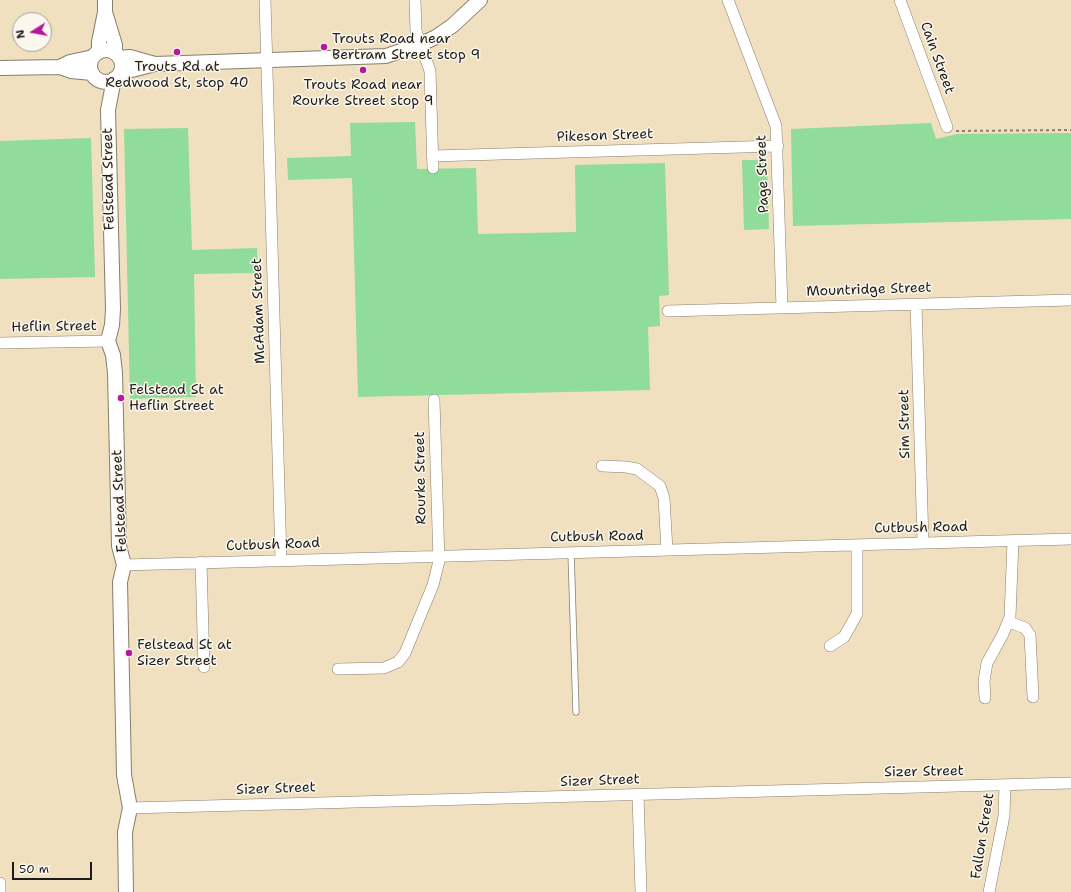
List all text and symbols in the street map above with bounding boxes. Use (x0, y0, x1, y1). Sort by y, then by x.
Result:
north arrow (12, 12, 52, 52)
street label: Cain Street (916, 20, 958, 96)
text: N (13, 28, 29, 40)
place label: Trouts Road near Bertram Street stop 9 (332, 31, 480, 64)
marker: Trouts Road near Bertram Street stop 9 (319, 42, 329, 52)
marker: Trouts Rd at Redwood St, stop 40 (172, 47, 182, 57)
place label: Trouts Rd at Redwood St, stop 40 (105, 59, 249, 92)
marker: Trouts Road near Rourke Street stop 9 (358, 65, 368, 75)
place label: Trouts Road near Rourke Street stop 9 (292, 77, 434, 110)
street label: Pikeson Street (556, 126, 654, 146)
street label: Felstead Street (100, 127, 118, 231)
street label: Page Street (753, 135, 773, 213)
street label: McAdam Street (249, 258, 269, 364)
street label: Mountridge Street (806, 279, 932, 301)
street label: Heflin Street (11, 318, 97, 336)
place label: Felstead St at Heflin Street (129, 382, 224, 414)
street label: Sim Street (896, 389, 914, 459)
marker: Felstead St at Heflin Street (116, 393, 126, 403)
street label: Rourke Street (412, 431, 430, 525)
street label: Felstead Street (109, 449, 131, 553)
street label: Cutbush Road (874, 519, 968, 537)
street label: Cutbush Road (550, 528, 644, 546)
street label: Cutbush Road (226, 535, 320, 555)
place label: Felstead St at Sizer Street (137, 637, 232, 670)
marker: Felstead St at Sizer Street (124, 648, 134, 658)
street label: Sizer Street (884, 763, 964, 781)
street label: Sizer Street (560, 771, 640, 791)
street label: Sizer Street (236, 779, 316, 799)
street label: Fallon Street (968, 792, 998, 880)
scale bar (14, 854, 94, 880)
text: 50 m (19, 861, 49, 877)

